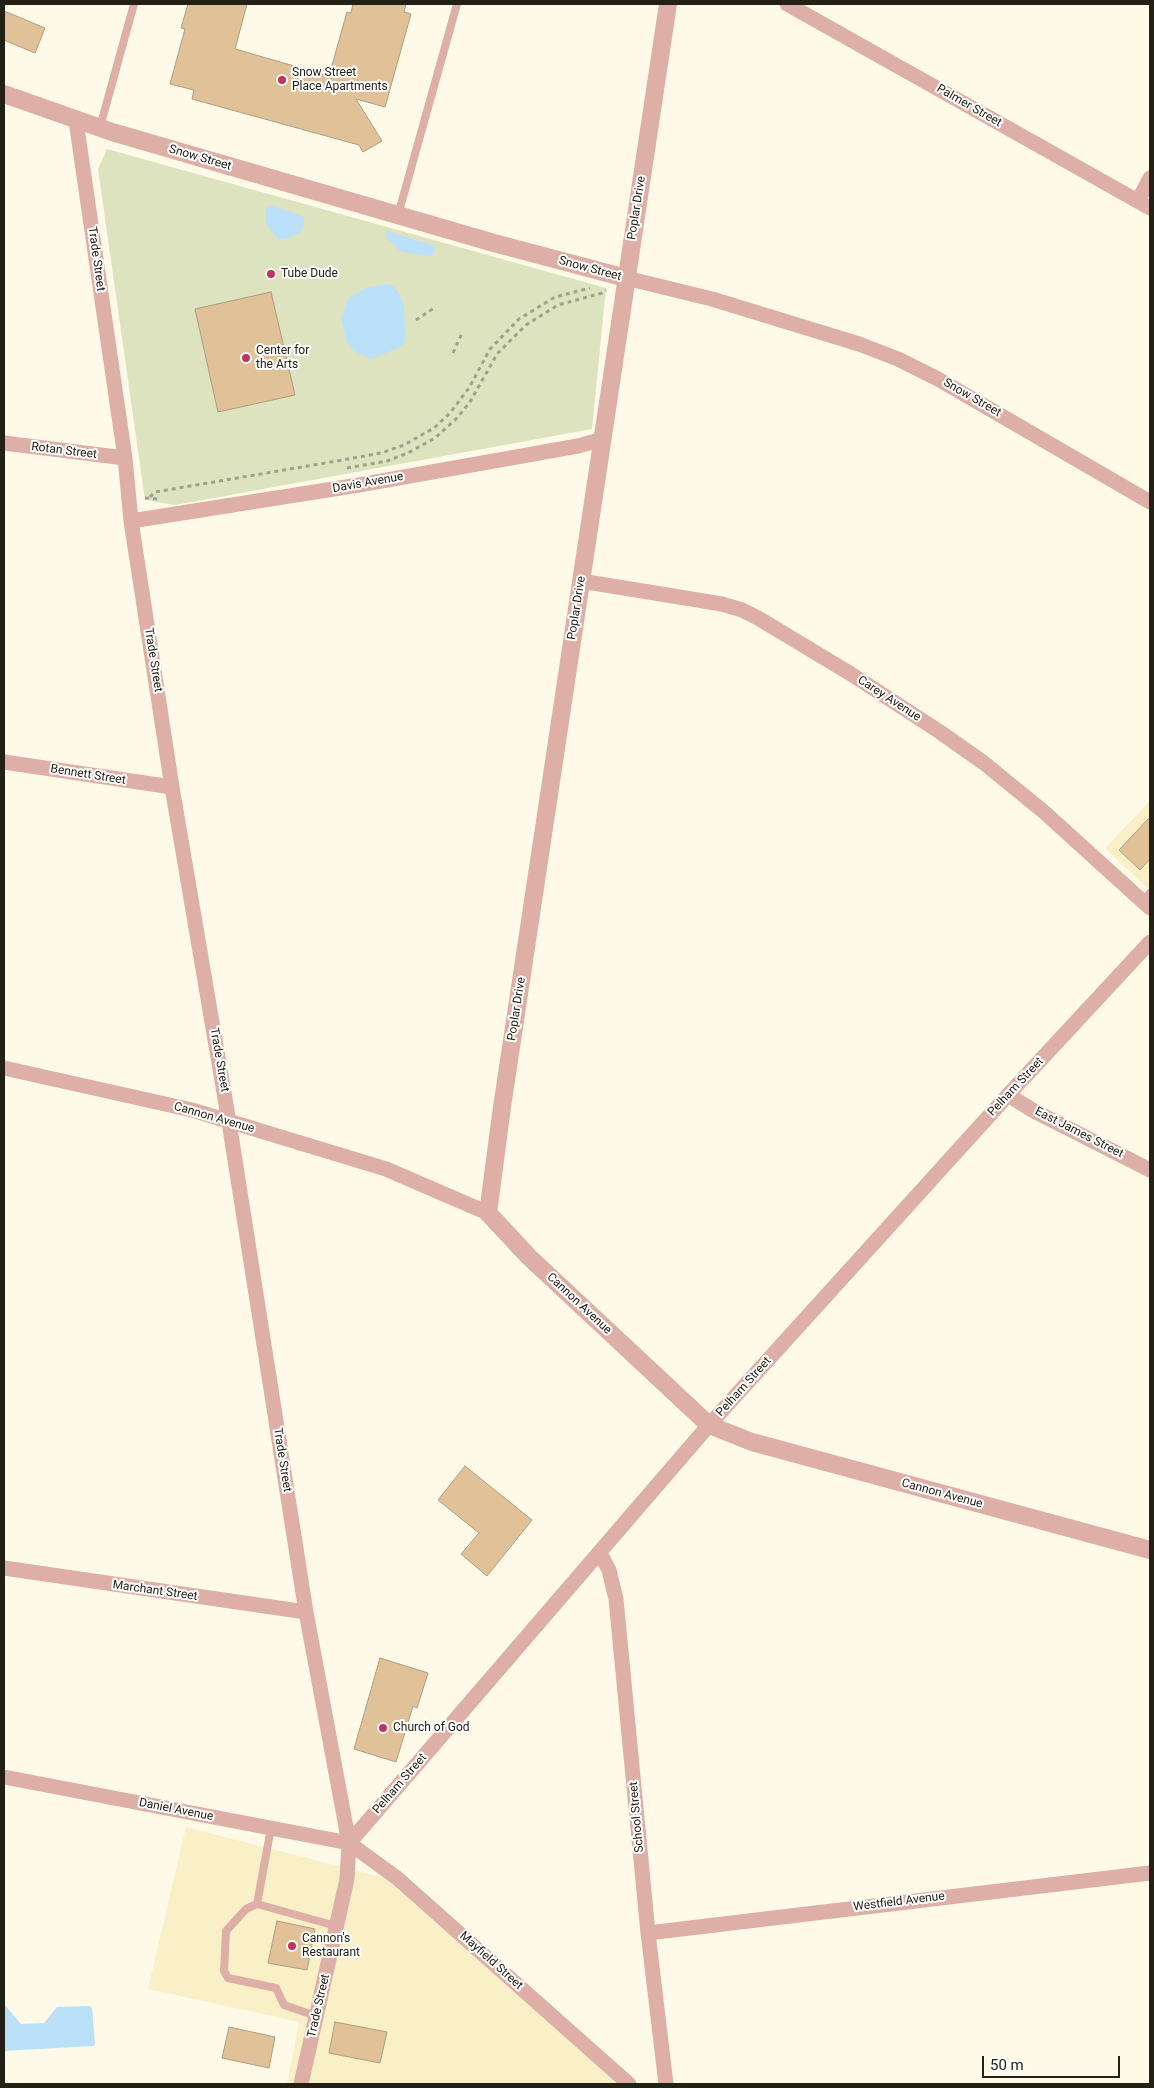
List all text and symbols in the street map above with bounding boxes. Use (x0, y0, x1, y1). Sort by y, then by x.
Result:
place label: Snow Street Place Apartments (292, 66, 388, 94)
marker: Snow Street Place Apartments (276, 74, 288, 86)
street label: Palmer Street (934, 82, 1004, 130)
street label: Snow Street (167, 142, 233, 174)
street label: Poplar Drive (625, 175, 649, 241)
street label: Trade Street (84, 226, 108, 292)
street label: Snow Street (557, 254, 623, 284)
place label: Tube Dude (281, 267, 338, 281)
marker: Tube Dude (265, 268, 277, 280)
place label: Center for the Arts (256, 344, 309, 372)
marker: Center for the Arts (240, 352, 252, 364)
street label: Snow Street (941, 376, 1003, 420)
street label: Rotan Street (30, 440, 98, 462)
street label: Davis Avenue (332, 470, 404, 496)
street label: Poplar Drive (565, 575, 589, 641)
street label: Trade Street (141, 627, 165, 693)
street label: Carey Avenue (855, 673, 923, 725)
street label: Bennett Street (49, 762, 127, 788)
street label: Poplar Drive (505, 976, 529, 1042)
street label: Trade Street (206, 1027, 232, 1093)
street label: Pelham Street (985, 1055, 1047, 1119)
street label: Cannon Avenue (172, 1100, 256, 1136)
street label: East James Street (1032, 1104, 1126, 1162)
street label: Cannon Avenue (544, 1270, 614, 1338)
street label: Pelham Street (714, 1354, 774, 1420)
street label: Trade Street (270, 1427, 294, 1493)
street label: Cannon Avenue (900, 1476, 984, 1512)
street label: Marchant Street (112, 1578, 198, 1604)
place label: Church of God (393, 1721, 470, 1735)
marker: Church of God (377, 1722, 389, 1734)
street label: Pelham Street (370, 1751, 430, 1817)
street label: School Street (627, 1781, 647, 1853)
street label: Daniel Avenue (138, 1796, 214, 1824)
street label: Westfield Avenue (853, 1889, 945, 1915)
street label: Mayfield Street (456, 1929, 526, 1993)
place label: Cannon's Restaurant (302, 1932, 360, 1960)
marker: Cannon's Restaurant (286, 1940, 298, 1952)
street label: Trade Street (305, 1973, 333, 2039)
scale bar (984, 2046, 1122, 2078)
text: 50 m (990, 2056, 1024, 2074)

